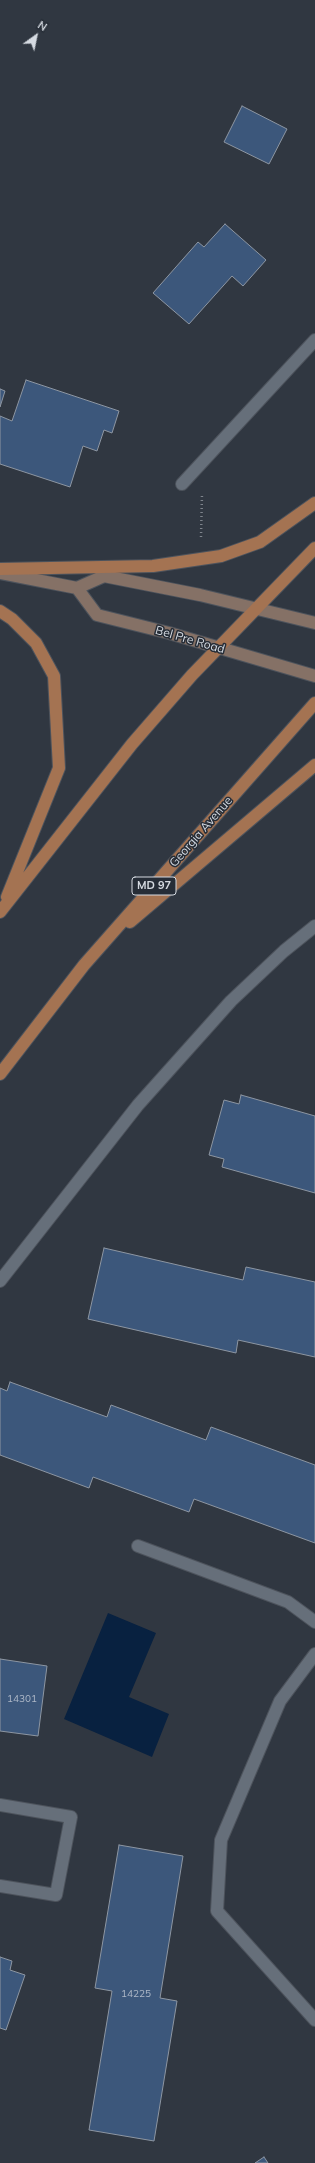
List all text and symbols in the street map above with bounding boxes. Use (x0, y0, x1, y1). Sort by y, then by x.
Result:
north arrow (16, 16, 56, 56)
text: N (35, 18, 50, 34)
street label: Bel Pre Road (154, 623, 226, 657)
street label: Georgia Avenue (166, 794, 236, 870)
road number: MD 97 (132, 877, 176, 895)
house number: 14301 (7, 1693, 37, 1705)
house number: 14225 (121, 1988, 151, 2000)

